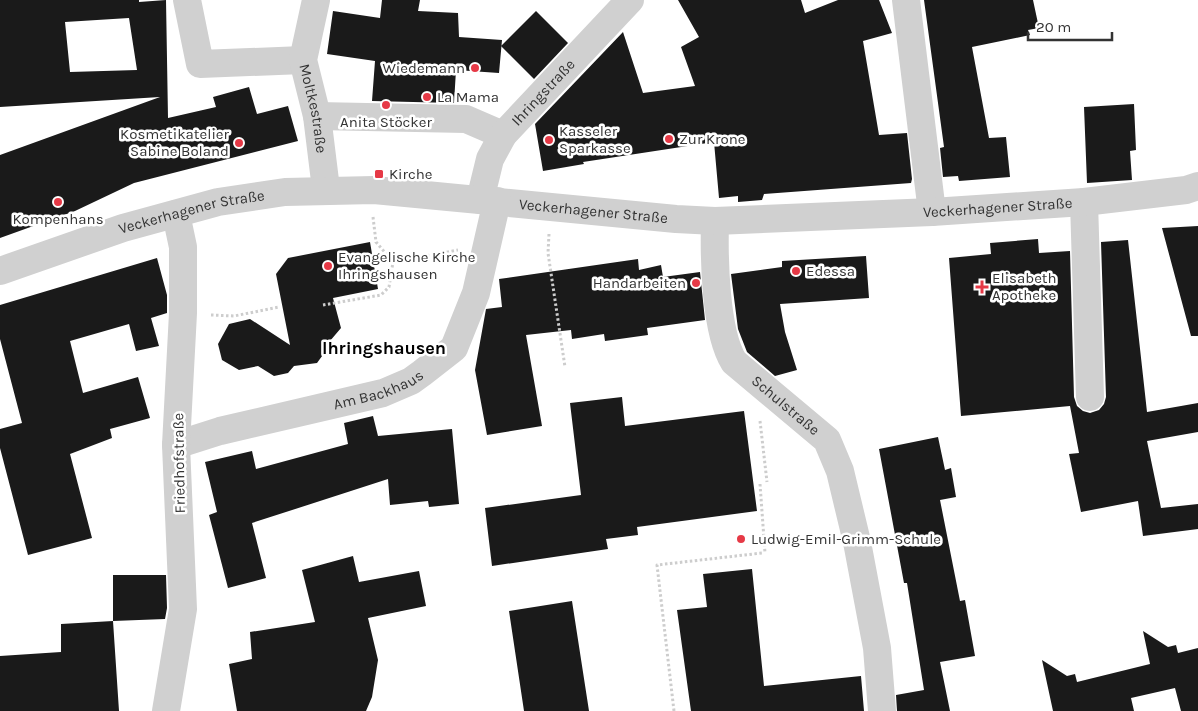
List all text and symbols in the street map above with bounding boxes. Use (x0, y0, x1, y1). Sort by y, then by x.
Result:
scale bar (1028, 10, 1112, 42)
text: 20 m (1036, 18, 1071, 36)
street label: Ihringstraße (507, 55, 579, 129)
place label: Wiedemann (382, 59, 465, 77)
street label: Moltkestraße (295, 62, 331, 154)
marker: Wiedemann (469, 62, 481, 74)
place label: La Mama (437, 88, 499, 106)
marker: La Mama (421, 91, 433, 103)
marker: Anita Stöcker (380, 99, 392, 111)
place label: Anita Stöcker (340, 113, 432, 131)
place label: Kasseler Sparkasse (559, 122, 631, 157)
place label: Kosmetikatelier Sabine Boland (120, 125, 230, 160)
place label: Zur Krone (679, 130, 745, 148)
marker: Zur Krone (663, 133, 675, 145)
marker: Kasseler Sparkasse (543, 134, 555, 146)
marker: Kosmetikatelier Sabine Boland (233, 137, 245, 149)
place label: Kirche (389, 165, 433, 183)
marker: Kirche (373, 168, 385, 180)
street label: Veckerhagener Straße (116, 186, 266, 238)
street label: Veckerhagener Straße (923, 194, 1073, 221)
street label: Veckerhagener Straße (518, 195, 669, 227)
marker: Kompenhans (52, 196, 64, 208)
place label: Kompenhans (12, 210, 104, 228)
place label: Evangelische Kirche Ihringshausen (338, 248, 476, 283)
marker: Evangelische Kirche Ihringshausen (322, 260, 334, 272)
place label: Edessa (806, 262, 855, 280)
marker: Edessa (790, 265, 802, 277)
place label: Elisabeth Apotheke (992, 269, 1057, 304)
place label: Handarbeiten (593, 274, 686, 292)
marker: Handarbeiten (690, 277, 702, 289)
marker: Elisabeth Apotheke (976, 281, 988, 293)
district label: Ihringshausen (322, 337, 446, 359)
street label: Am Backhaus (332, 366, 427, 413)
street label: Schulstraße (748, 372, 823, 439)
street label: Friedhofstraße (169, 413, 189, 513)
place label: Ludwig-Emil-Grimm-Schule (751, 530, 941, 548)
marker: Ludwig-Emil-Grimm-Schule (735, 533, 747, 545)

